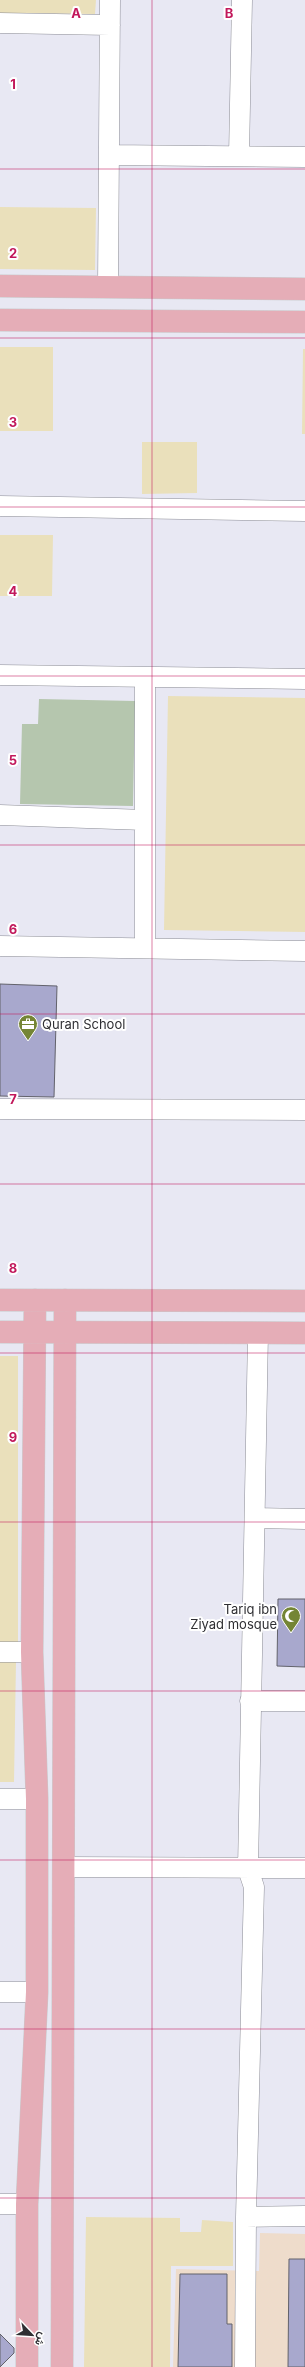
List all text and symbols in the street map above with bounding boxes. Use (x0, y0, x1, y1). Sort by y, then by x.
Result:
text: A (71, 5, 81, 21)
text: B (225, 5, 234, 21)
text: 1 (10, 76, 16, 92)
text: 2 (9, 245, 17, 261)
text: 3 (9, 414, 17, 430)
text: 4 (9, 583, 18, 599)
text: 5 (9, 752, 17, 768)
text: 6 (9, 921, 17, 937)
office icon: Quran School (17, 1013, 39, 1041)
place label: Quran School (42, 1016, 125, 1032)
text: 7 (9, 1091, 17, 1107)
text: 8 (9, 1260, 17, 1276)
text: 9 (9, 1429, 17, 1445)
place label: Tariq ibn Ziyad mosque (190, 1601, 277, 1632)
mosque icon: Tariq ibn Ziyad mosque (280, 1605, 302, 1633)
north arrow (12, 2315, 52, 2355)
text: ش (32, 2330, 50, 2348)

